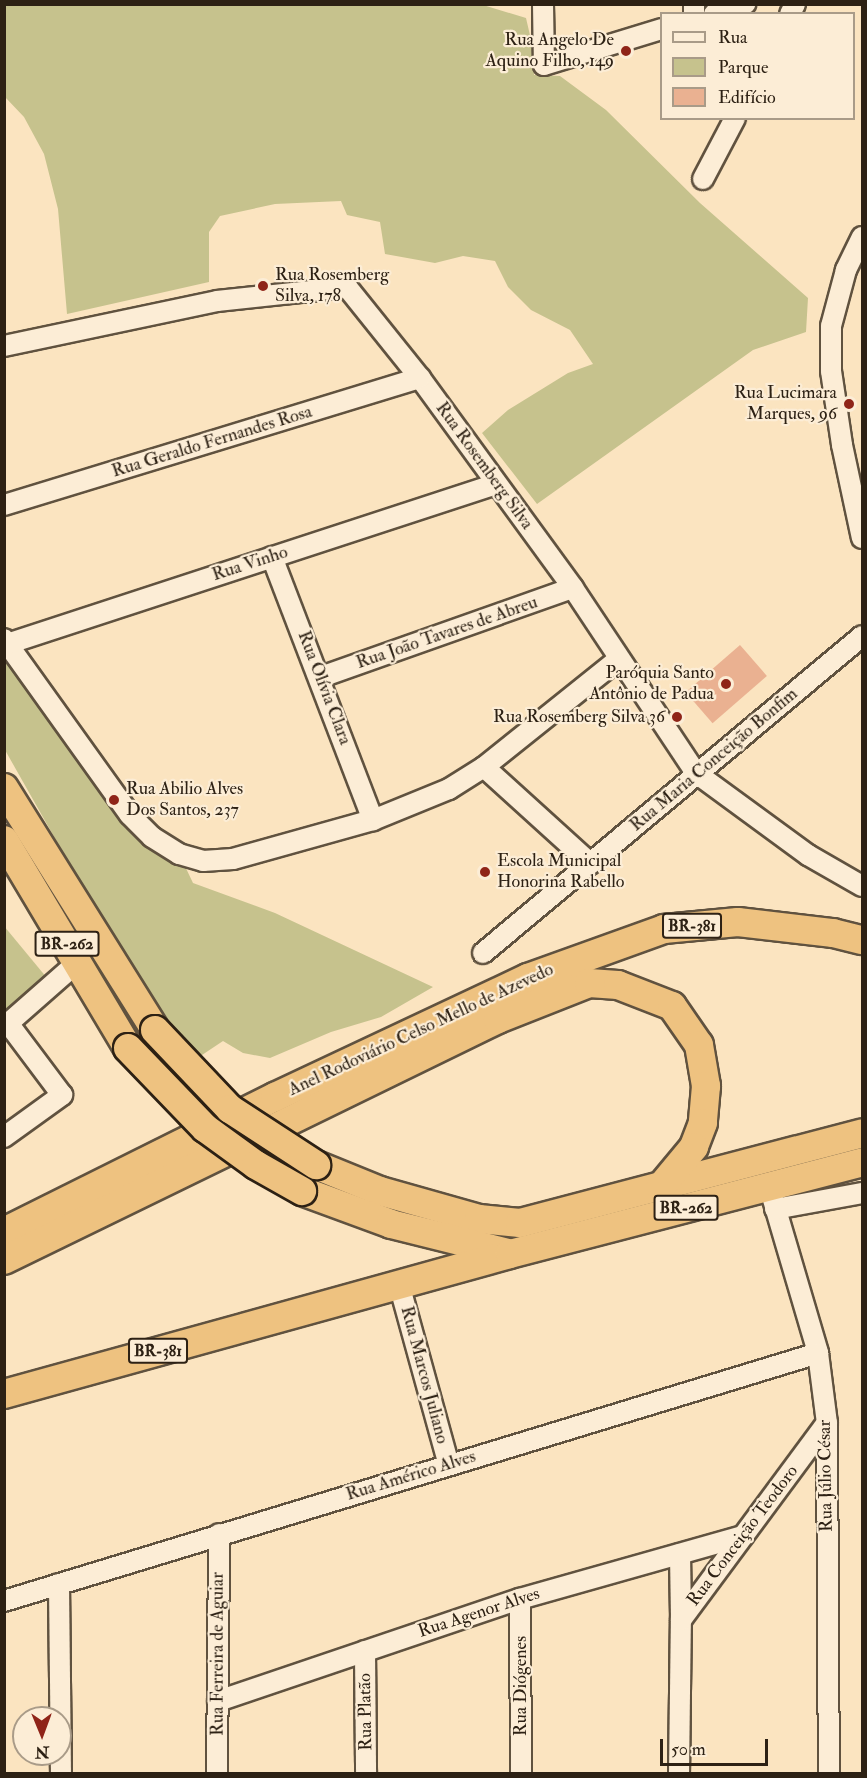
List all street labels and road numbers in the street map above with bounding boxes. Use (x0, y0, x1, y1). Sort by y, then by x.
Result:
street label: Rua Rosemberg Silva (431, 398, 537, 534)
street label: Rua Geraldo Fernandes Rosa (109, 401, 315, 483)
street label: Rua Vinho (210, 542, 290, 586)
street label: Rua João Tavares de Abreu (354, 592, 540, 674)
street label: Rua Olívia Clara (292, 628, 356, 748)
street label: Rua Maria Conceição Bonfim (626, 684, 802, 836)
road number: BR-381 (662, 913, 722, 939)
road number: BR-262 (34, 931, 100, 957)
street label: Anel Rodoviário Celso Mello de Azevedo (285, 959, 557, 1101)
road number: BR-262 (653, 1195, 719, 1221)
street label: Rua Marcos Juliano (395, 1304, 453, 1446)
road number: BR-381 (128, 1338, 188, 1364)
street label: Rua Júlio César (814, 1420, 838, 1532)
street label: Rua Américo Alves (344, 1446, 478, 1506)
street label: Rua Conceição Teodoro (683, 1461, 803, 1611)
street label: Rua Ferreira de Aguiar (207, 1572, 229, 1736)
street label: Rua Agenor Alves (415, 1583, 543, 1643)
street label: Rua Diógenes (510, 1636, 532, 1736)
street label: Rua Platão (355, 1673, 377, 1751)

